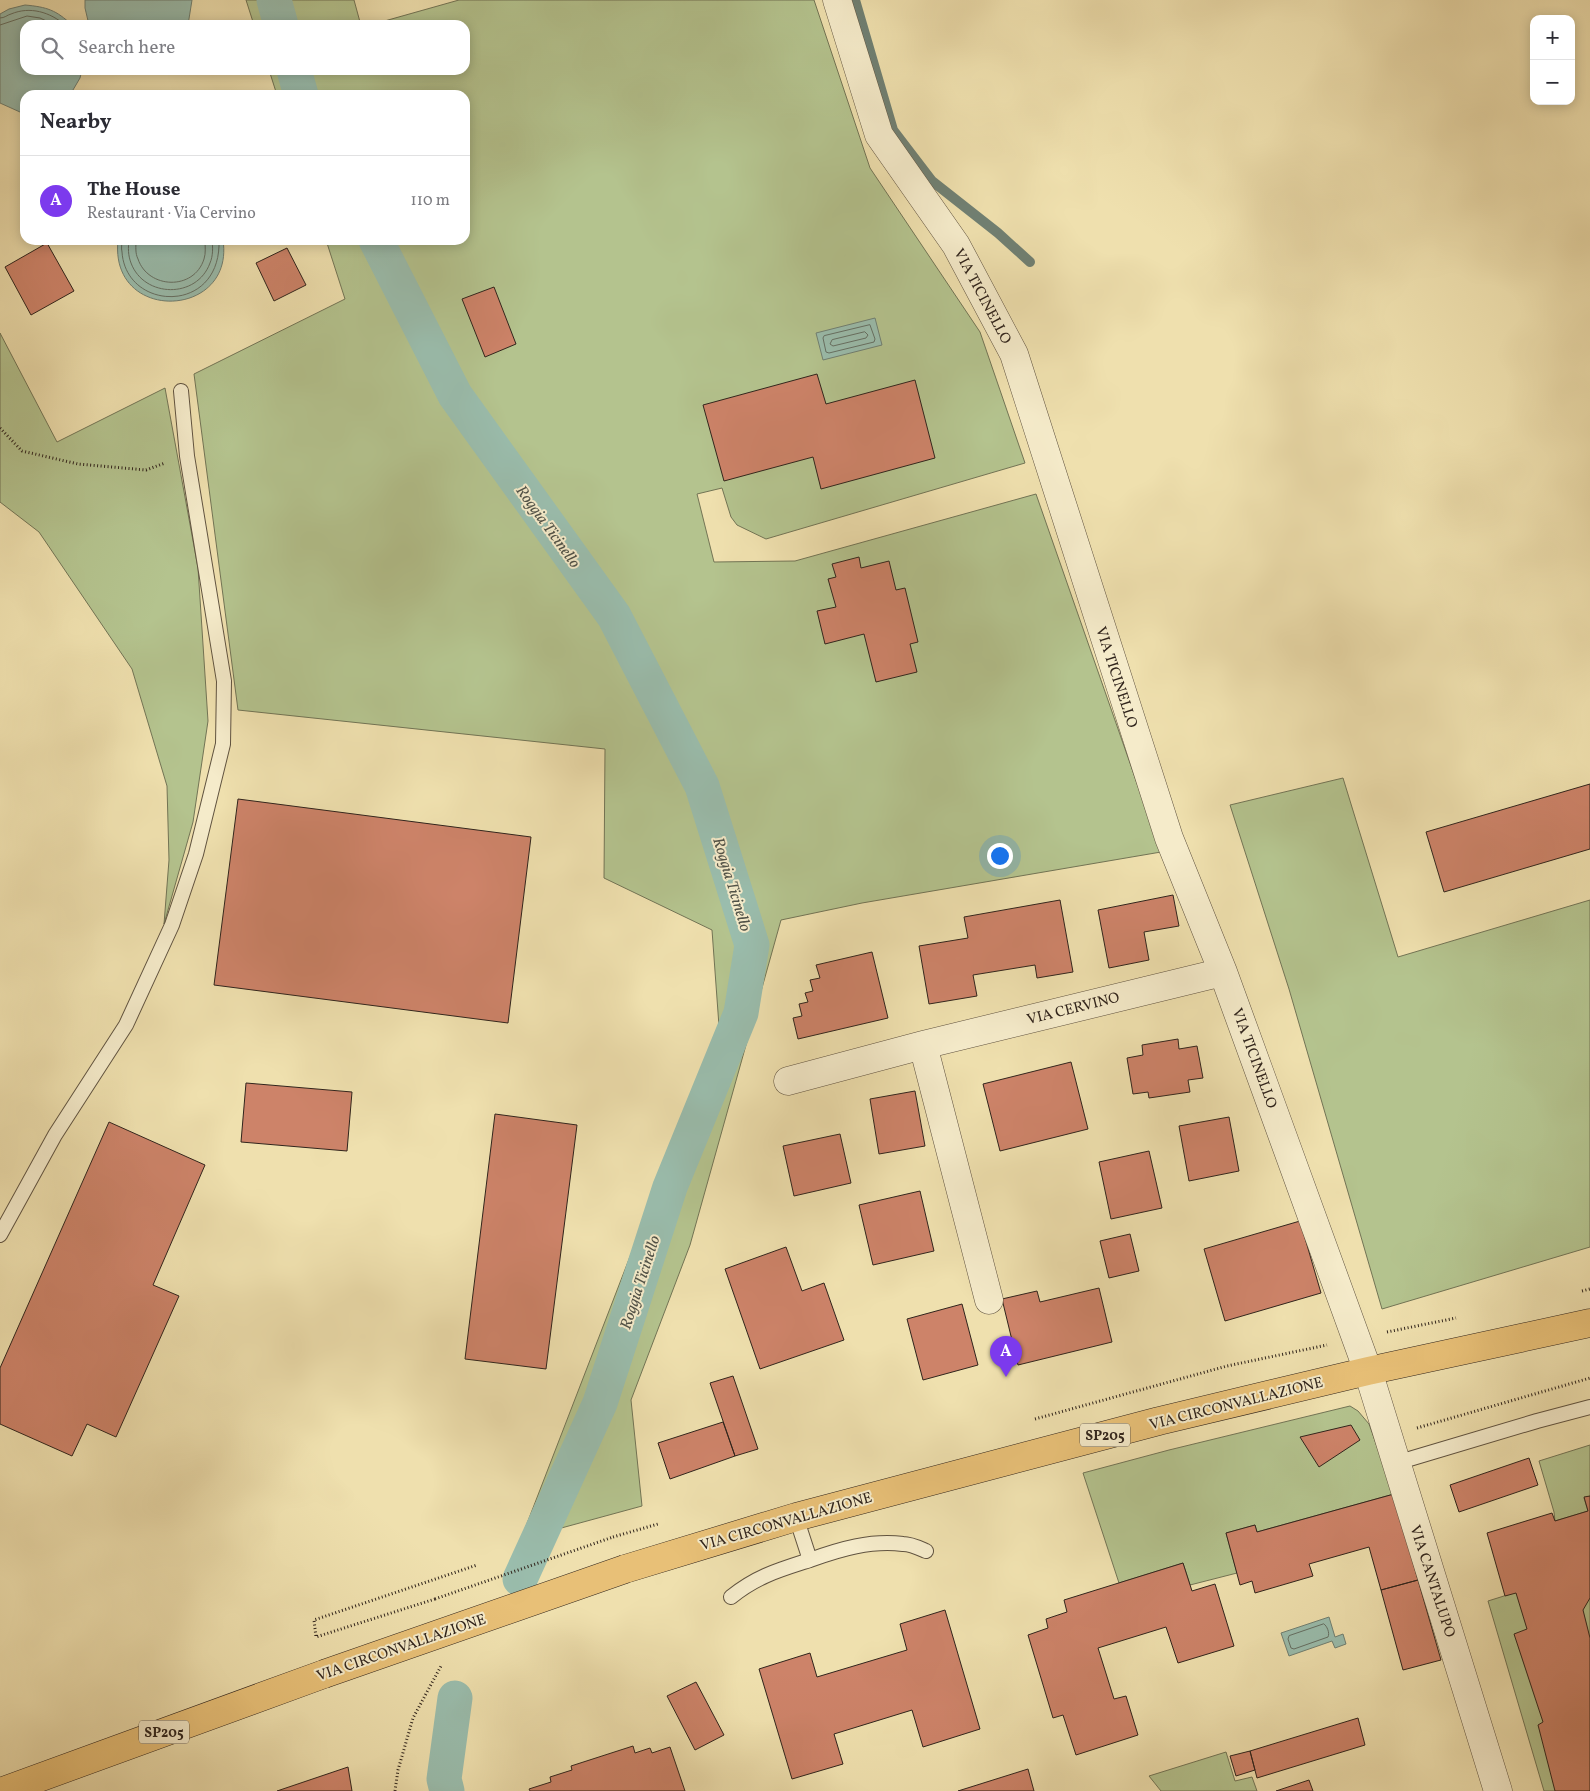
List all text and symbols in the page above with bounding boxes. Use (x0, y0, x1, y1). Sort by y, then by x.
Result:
map controls (1530, 15, 1575, 105)
button: + (1530, 15, 1575, 60)
search box (20, 20, 470, 75)
icon: search (38, 34, 66, 62)
text: Search here (78, 35, 175, 61)
button: − (1530, 60, 1575, 105)
text: Nearby (40, 108, 111, 137)
text: The House (87, 177, 180, 203)
text: A (50, 190, 62, 212)
text: 110 m (411, 190, 450, 212)
text: Restaurant · Via Cervino (87, 203, 256, 225)
street label: VIA TICINELLO (948, 245, 1016, 348)
water label: Roggia Ticinello (510, 481, 585, 574)
street label: VIA TICINELLO (1089, 624, 1142, 731)
water label: Roggia Ticinello (706, 835, 756, 935)
your location (987, 843, 1013, 869)
street label: VIA CERVINO (1025, 988, 1122, 1031)
street label: VIA TICINELLO (1226, 1005, 1281, 1112)
water label: Roggia Ticinello (615, 1232, 667, 1332)
pin: A (990, 1336, 1022, 1377)
street label: VIA CIRCONVALLAZIONE (1147, 1373, 1325, 1436)
road number: SP205 (1080, 1424, 1130, 1446)
street label: VIA CIRCONVALLAZIONE (698, 1488, 875, 1557)
street label: VIA CANTALUPO (1404, 1523, 1460, 1640)
street label: VIA CIRCONVALLAZIONE (314, 1609, 489, 1687)
road number: SP205 (139, 1720, 189, 1744)

